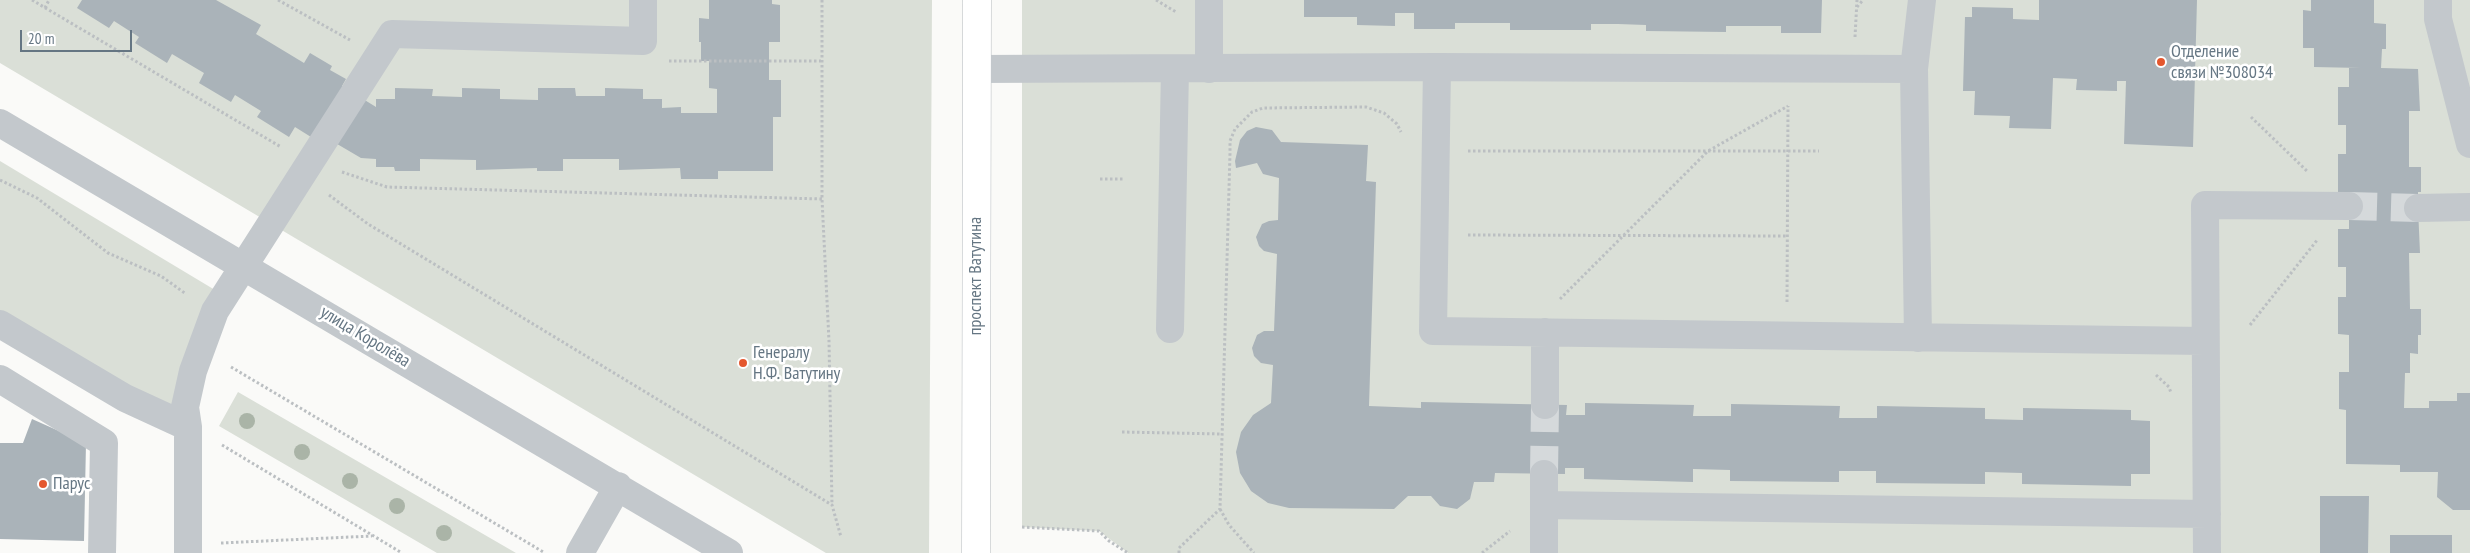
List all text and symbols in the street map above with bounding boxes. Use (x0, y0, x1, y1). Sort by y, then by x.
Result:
scale bar (22, 20, 135, 52)
text: 20 m (28, 29, 54, 48)
place label: Отделение связи №308034 (2171, 41, 2273, 84)
marker: Отделение связи №308034 (2155, 56, 2167, 68)
street label: проспект Ватутина (965, 217, 987, 335)
street label: улица Королёва (316, 302, 414, 372)
place label: Генералу Н.Ф. Ватутину (753, 342, 840, 384)
marker: Генералу Н.Ф. Ватутину (737, 357, 749, 369)
place label: Парус (53, 473, 90, 495)
marker: Парус (37, 478, 49, 490)

